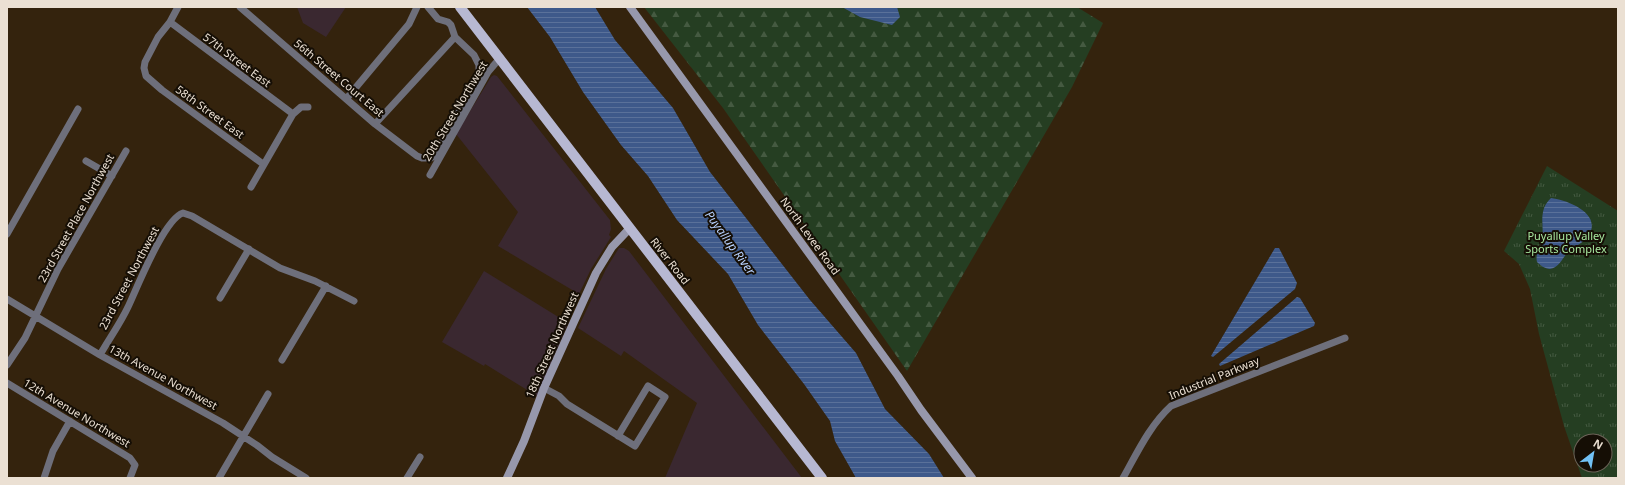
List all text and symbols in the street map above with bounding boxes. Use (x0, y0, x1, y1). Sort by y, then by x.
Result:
street label: 57th Street East (200, 29, 274, 90)
street label: 56th Street Court East (291, 36, 387, 120)
street label: 20th Street Northwest (419, 58, 490, 164)
street label: 58th Street East (173, 82, 248, 142)
street label: 23rd Street Place Northwest (34, 151, 117, 285)
street label: North Levee Road (777, 194, 844, 277)
water label: Puyallup River (701, 207, 760, 279)
street label: 23rd Street Northwest (95, 224, 162, 332)
park label: Puyallup Valley Sports Complex (1525, 228, 1607, 256)
street label: River Road (647, 234, 693, 287)
street label: 18th Street Northwest (521, 290, 582, 400)
street label: 13th Avenue Northwest (106, 340, 220, 413)
street label: Industrial Parkway (1166, 352, 1262, 403)
street label: 12th Avenue Northwest (21, 375, 133, 450)
north arrow (1573, 433, 1613, 473)
text: N (1591, 435, 1606, 453)

